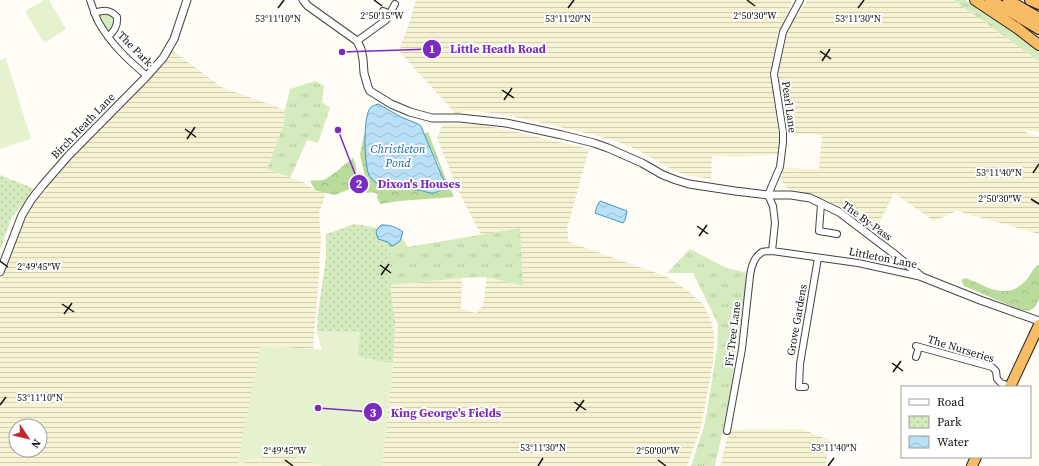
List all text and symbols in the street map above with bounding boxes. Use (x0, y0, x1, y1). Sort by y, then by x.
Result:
text: 2°50'15"W (360, 9, 404, 22)
text: 2°50'30"W (733, 9, 777, 22)
text: 53°11'10"N (255, 12, 301, 25)
text: 53°11'20"N (545, 12, 591, 25)
text: 53°11'30"N (835, 12, 881, 25)
street label: The Park (114, 28, 157, 71)
callout: Little Heath Road (422, 37, 554, 61)
text: 1 (429, 41, 435, 57)
text: Little Heath Road (450, 41, 546, 57)
street label: Pearl Lane (778, 80, 800, 134)
street label: Birch Heath Lane (48, 90, 118, 162)
water label: Christleton Pond (370, 141, 426, 171)
text: 53°11'40"N (976, 166, 1022, 179)
callout: Dixon's Houses (349, 172, 468, 196)
text: 2 (356, 176, 363, 192)
text: Dixon's Houses (378, 176, 461, 192)
text: 2°50'30"W (978, 192, 1022, 205)
street label: The By-Pass (839, 198, 895, 244)
street label: Littleton Lane (848, 244, 919, 272)
text: 2°49'45"W (17, 260, 61, 273)
street label: Grove Gardens (783, 283, 811, 357)
street label: Fir Tree Lane (722, 300, 744, 367)
street label: The Nurseries (926, 332, 996, 366)
legend (901, 386, 1031, 458)
text: 53°11'10"N (17, 391, 63, 404)
text: Road (937, 394, 964, 410)
callout: King George's Fields (363, 400, 510, 424)
text: 3 (370, 405, 377, 421)
text: King George's Fields (391, 405, 502, 421)
text: Park (937, 414, 962, 430)
north arrow (8, 418, 48, 458)
text: Water (937, 434, 969, 450)
text: N (27, 436, 44, 451)
text: 53°11'30"N (520, 441, 566, 454)
text: 53°11'40"N (811, 441, 857, 454)
text: 2°49'45"W (263, 444, 307, 457)
text: 2°50'00"W (636, 444, 680, 457)

